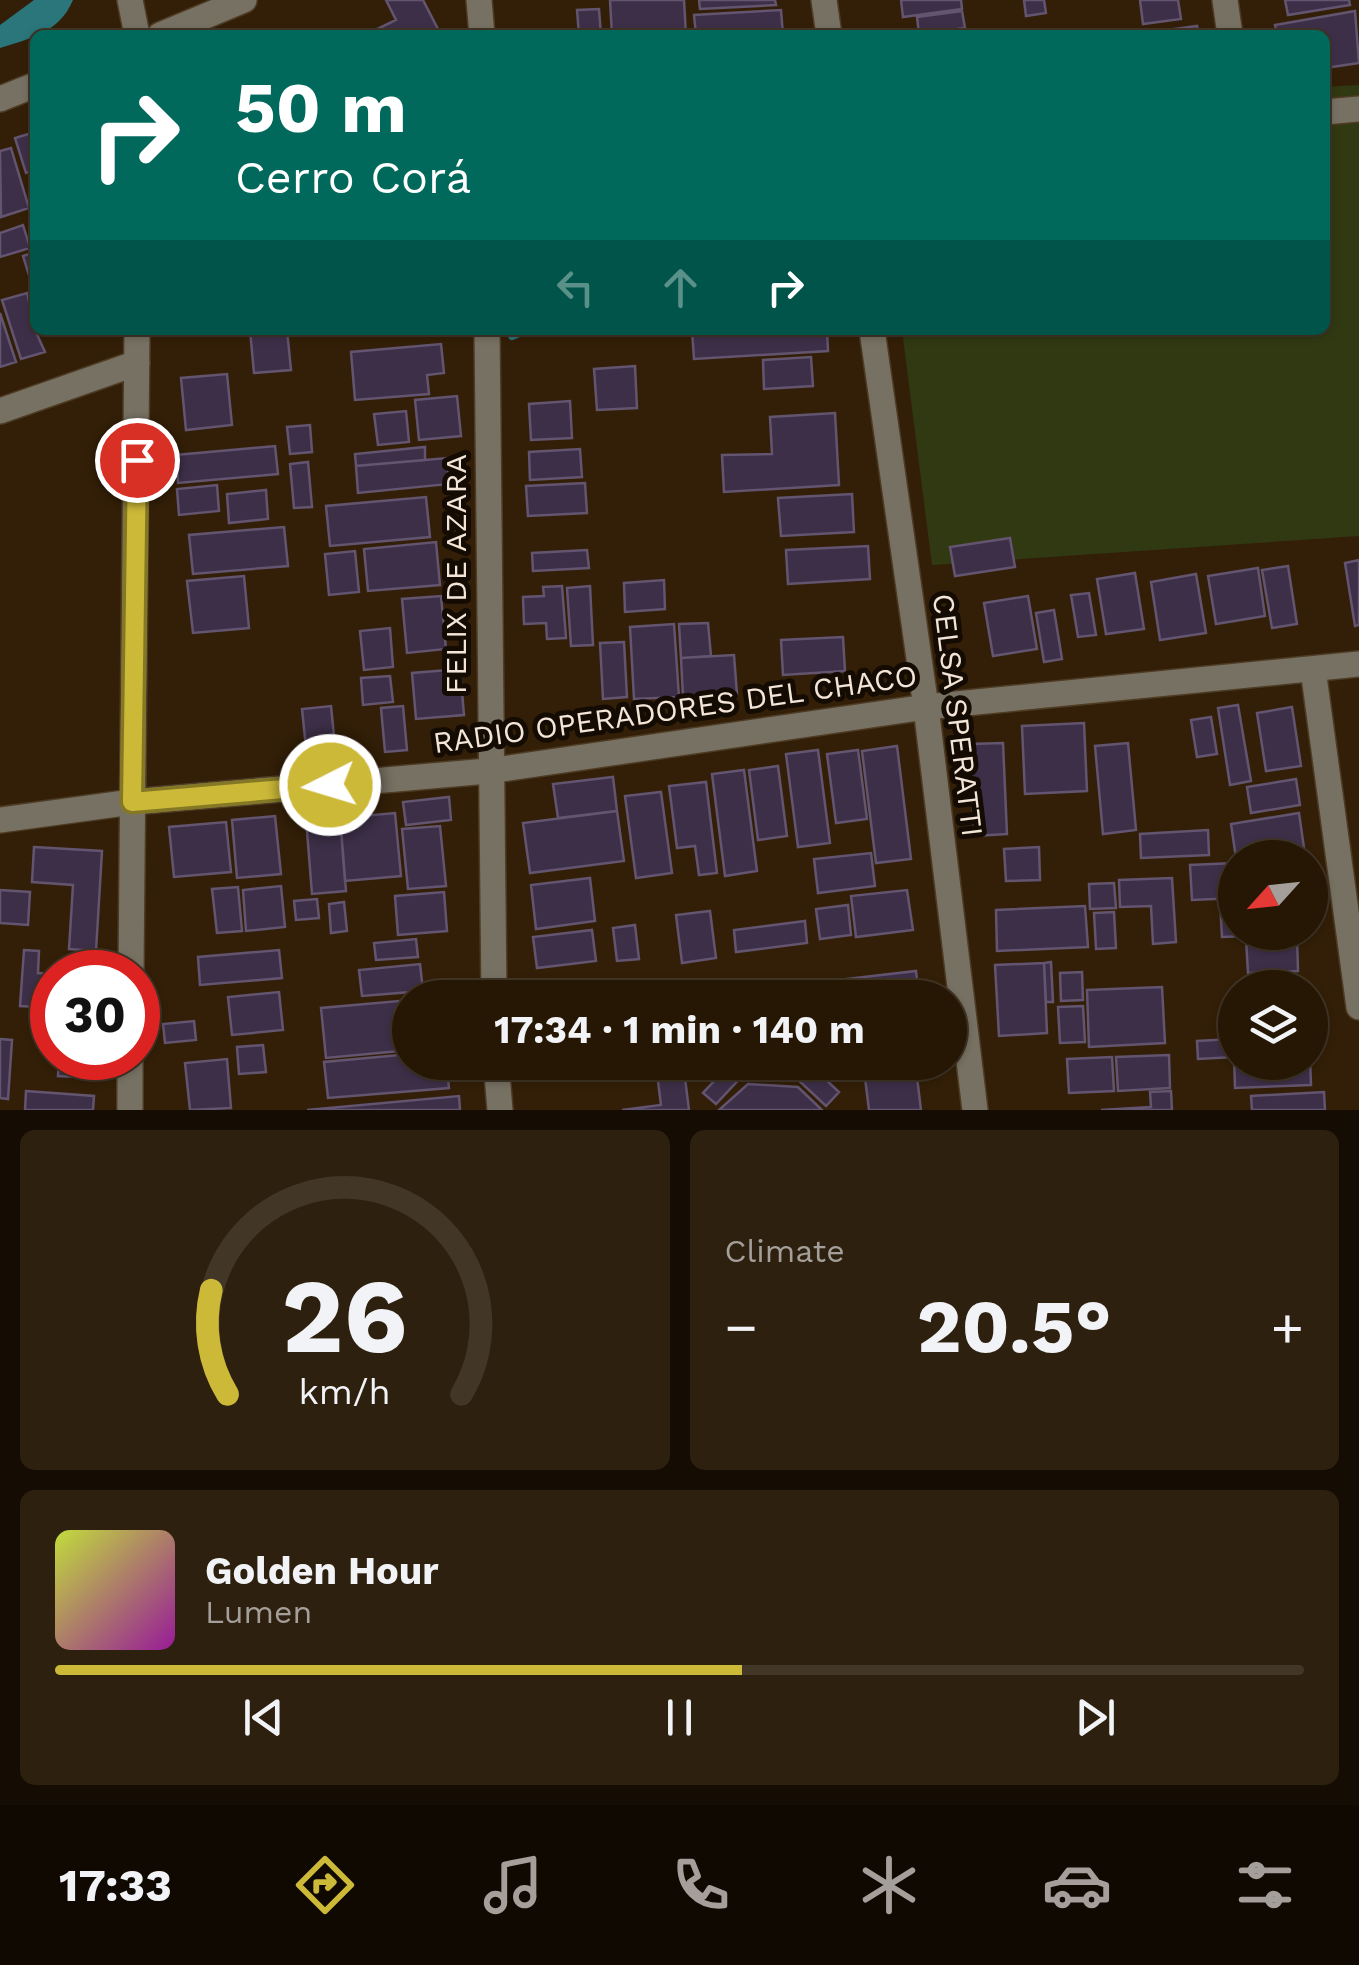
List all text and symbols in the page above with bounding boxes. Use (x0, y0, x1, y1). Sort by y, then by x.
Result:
text: 50 m (235, 67, 407, 149)
icon: right (70, 70, 200, 200)
text: Cerro Corá (235, 151, 471, 204)
icon: left (548, 260, 603, 315)
icon: ahead (653, 260, 708, 315)
icon: right (758, 260, 813, 315)
pin (95, 418, 180, 503)
icon: arrive (110, 433, 165, 488)
street label: FELIX DE AZARA (438, 454, 473, 694)
street label: CELSA SPERATTI (926, 592, 990, 838)
street label: RADIO OPERADORES DEL CHACO (431, 658, 919, 760)
position arrow (278, 733, 382, 837)
north arrow (1218, 840, 1328, 950)
map controls (1218, 840, 1328, 1080)
speed limit sign: 30 (30, 950, 160, 1080)
button: layers (1218, 970, 1328, 1080)
text: 17:34 · 1 min · 140 m (494, 1008, 865, 1052)
text: Climate (725, 1232, 845, 1270)
text: 26 (282, 1255, 408, 1377)
text: 20.5° (917, 1282, 1112, 1370)
text: − (725, 1295, 758, 1359)
text: + (1271, 1295, 1304, 1359)
text: km/h (299, 1371, 391, 1413)
text: Golden Hour (205, 1549, 439, 1593)
text: Lumen (205, 1593, 312, 1631)
icon: previous (236, 1690, 291, 1745)
icon: pause (652, 1690, 707, 1745)
icon: next (1068, 1690, 1123, 1745)
icon: directions (290, 1850, 360, 1920)
icon: music (478, 1850, 548, 1920)
icon: phone (666, 1850, 736, 1920)
icon: climate (854, 1850, 924, 1920)
icon: car (1042, 1850, 1112, 1920)
icon: filters (1230, 1850, 1300, 1920)
text: 17:33 (59, 1859, 172, 1912)

